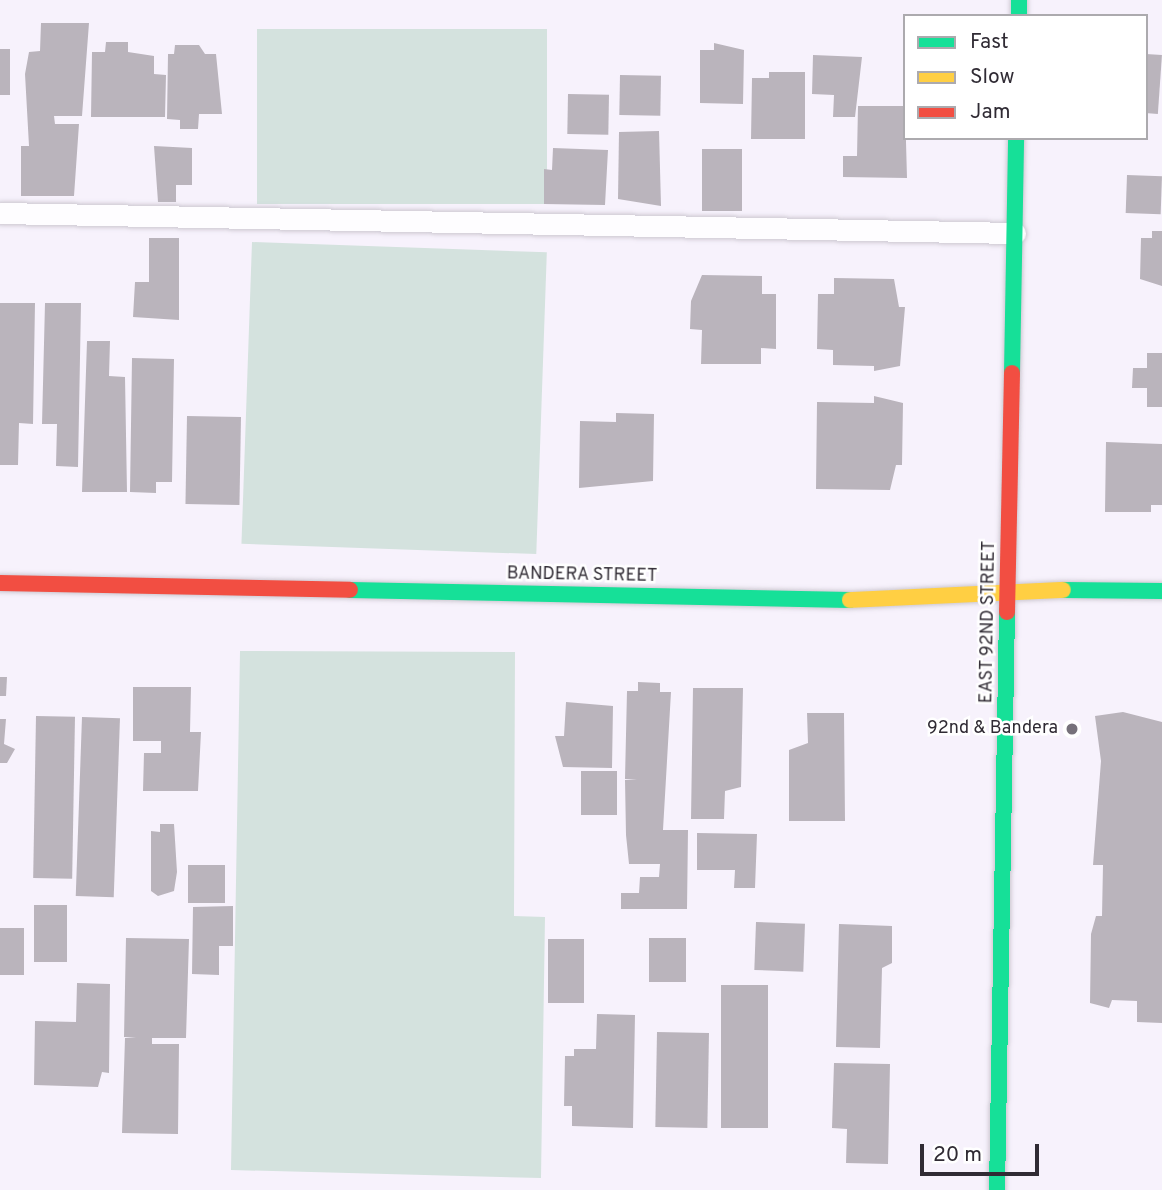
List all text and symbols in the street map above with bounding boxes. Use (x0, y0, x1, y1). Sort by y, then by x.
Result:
legend (903, 14, 1148, 140)
text: Fast (970, 29, 1009, 56)
text: Slow (970, 64, 1015, 91)
text: Jam (970, 99, 1011, 126)
street label: EAST 92ND STREET (977, 540, 1001, 704)
street label: BANDERA STREET (506, 564, 658, 588)
place label: 92nd & Bandera (927, 718, 1058, 740)
marker: 92nd & Bandera (1064, 721, 1080, 737)
scale bar (924, 1130, 1043, 1174)
text: 20 m (933, 1142, 982, 1169)

